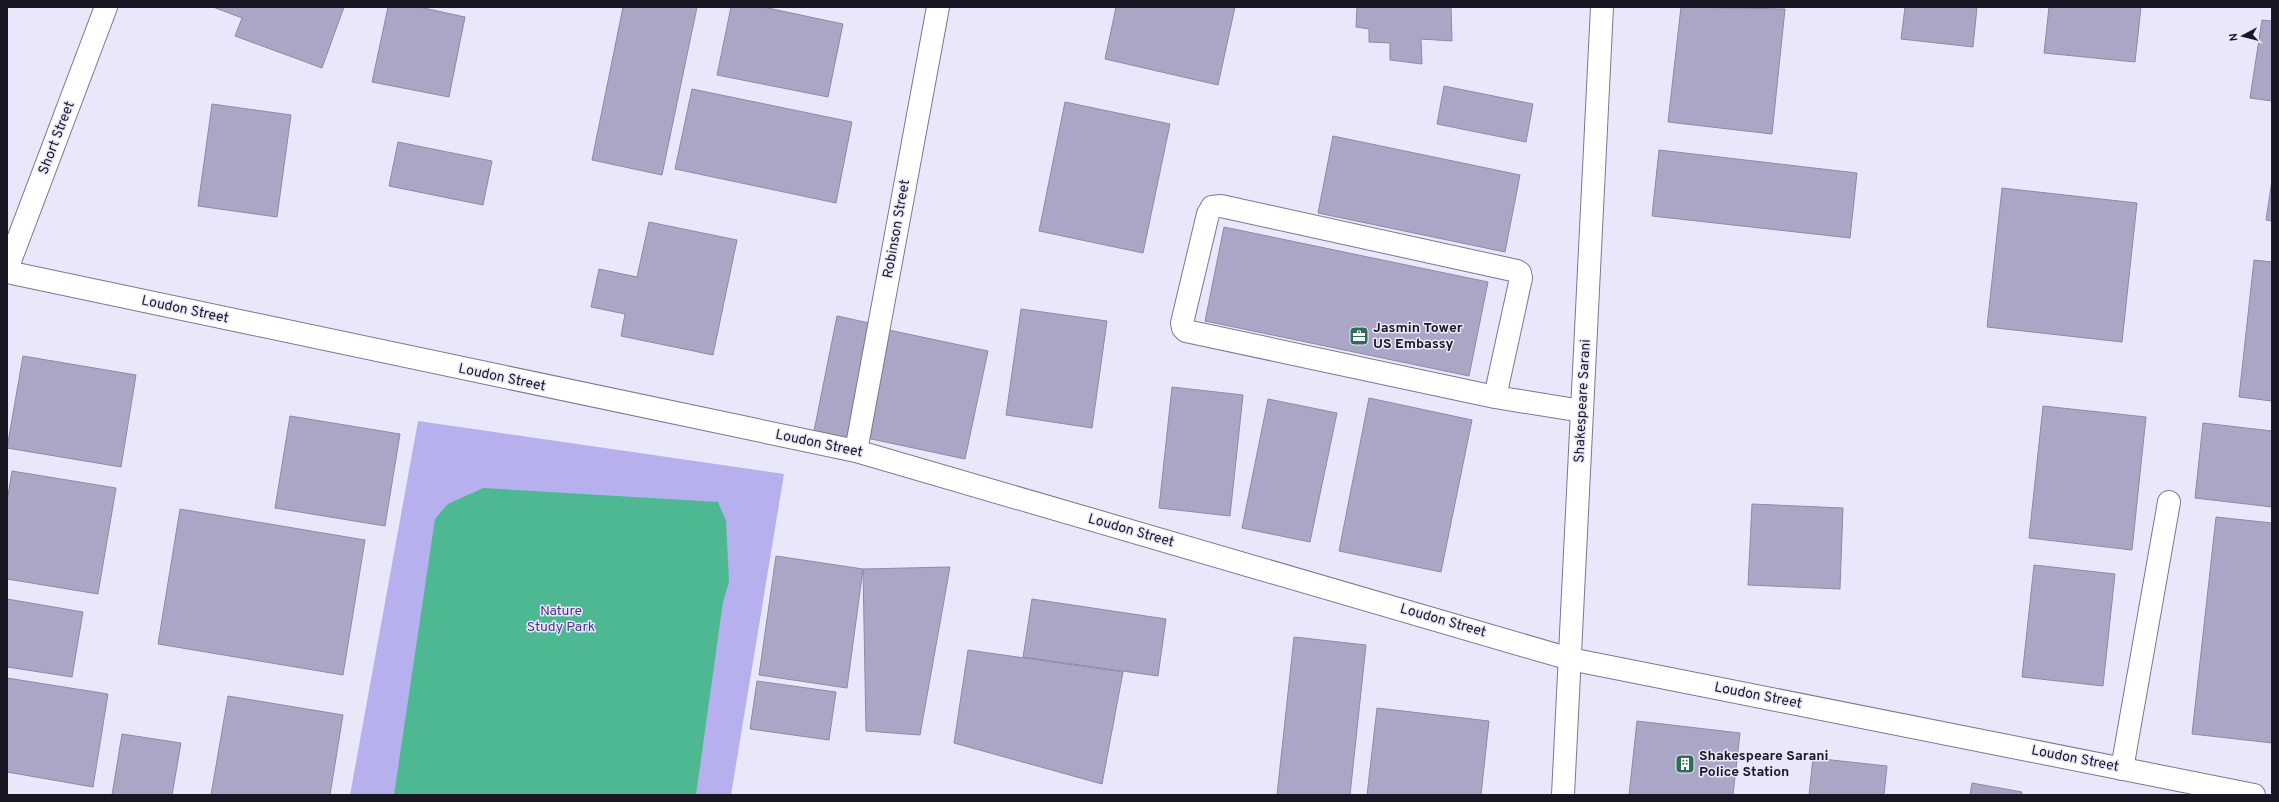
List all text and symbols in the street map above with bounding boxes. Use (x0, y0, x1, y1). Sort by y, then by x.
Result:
north arrow (2223, 16, 2263, 56)
text: N (2227, 32, 2241, 42)
street label: Short Street (35, 99, 79, 177)
street label: Robinson Street (880, 178, 914, 280)
street label: Loudon Street (140, 292, 230, 328)
place label: Jasmin Tower US Embassy (1373, 320, 1463, 353)
office icon: Jasmin Tower US Embassy (1348, 325, 1370, 347)
street label: Shakespeare Sarani (1571, 339, 1595, 463)
street label: Loudon Street (457, 360, 547, 396)
street label: Loudon Street (774, 426, 864, 462)
street label: Loudon Street (1086, 511, 1176, 551)
street label: Loudon Street (1398, 601, 1488, 641)
park label: Nature Study Park (527, 603, 595, 636)
street label: Loudon Street (1713, 679, 1803, 713)
street label: Loudon Street (2030, 742, 2120, 776)
place label: Shakespeare Sarani Police Station (1699, 748, 1829, 781)
building icon: Shakespeare Sarani Police Station (1674, 753, 1696, 775)

